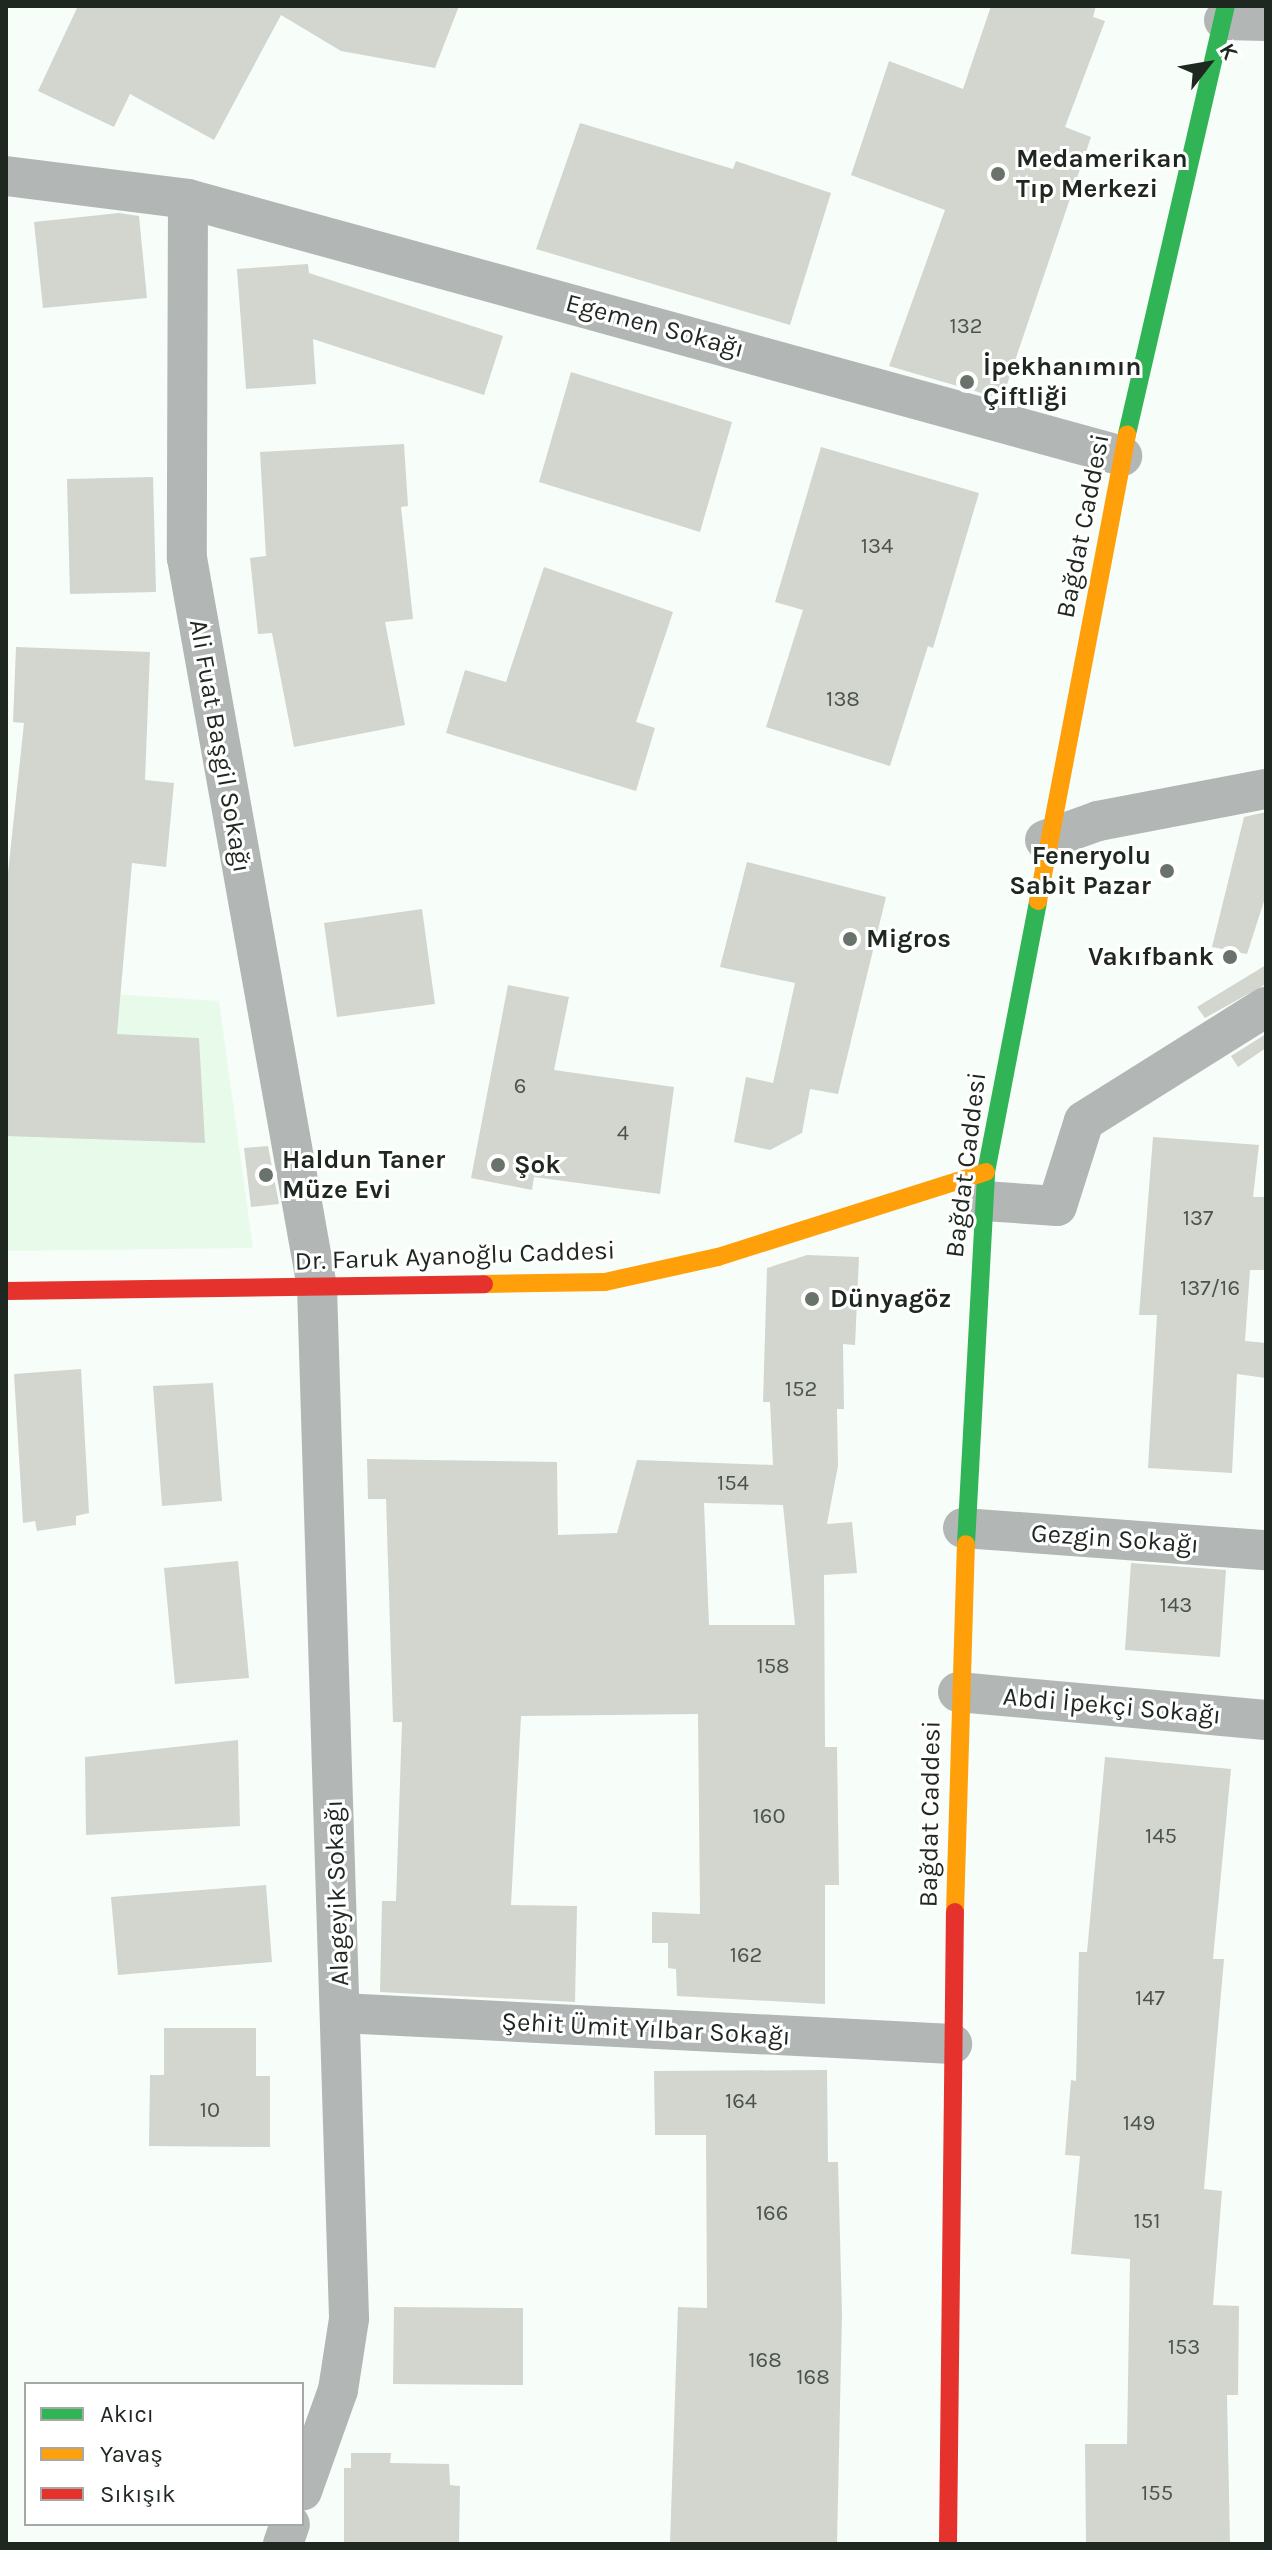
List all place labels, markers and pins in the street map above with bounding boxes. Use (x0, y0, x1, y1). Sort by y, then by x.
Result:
place label: Medamerikan Tıp Merkezi (1016, 143, 1188, 204)
marker: Medamerikan Tıp Merkezi (987, 163, 1009, 185)
place label: İpekhanımın Çiftliği (983, 351, 1141, 412)
marker: İpekhanımın Çiftliği (958, 373, 976, 391)
place label: Feneryolu Sabit Pazar (1009, 840, 1151, 902)
marker: Feneryolu Sabit Pazar (1158, 862, 1176, 880)
place label: Migros (866, 923, 951, 955)
marker: Migros (841, 930, 859, 948)
place label: Vakıfbank (1088, 941, 1214, 973)
marker: Vakıfbank (1221, 948, 1239, 966)
place label: Haldun Taner Müze Evi (282, 1144, 445, 1206)
place label: Şok (514, 1149, 561, 1181)
marker: Şok (489, 1156, 507, 1174)
marker: Haldun Taner Müze Evi (257, 1166, 275, 1184)
place label: Dünyagöz (830, 1283, 951, 1315)
marker: Dünyagöz (801, 1288, 823, 1310)

